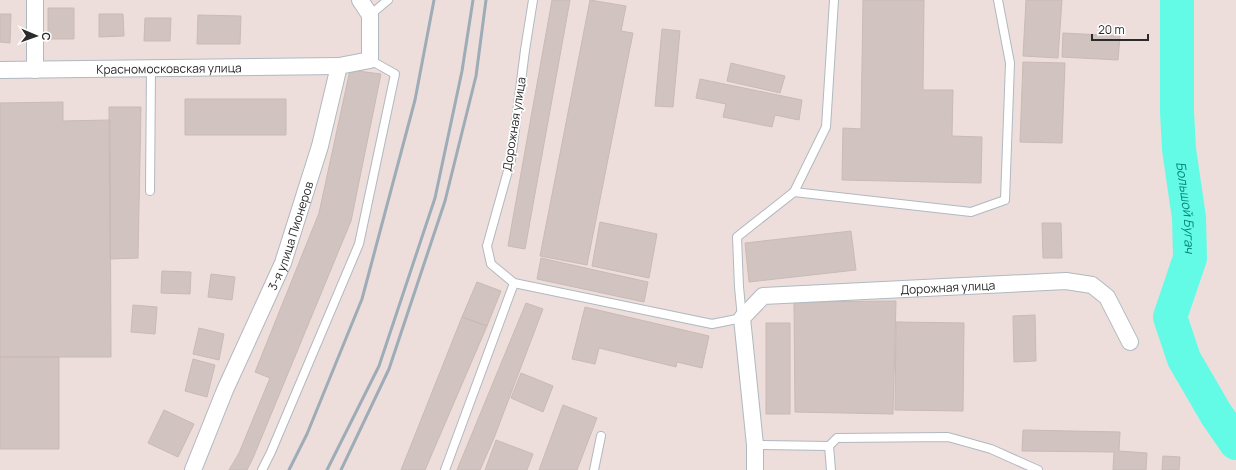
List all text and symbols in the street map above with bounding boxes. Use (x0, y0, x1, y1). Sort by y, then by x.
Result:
north arrow (16, 16, 56, 56)
scale bar (1092, 16, 1148, 42)
text: 20 m (1098, 21, 1125, 38)
text: С (39, 32, 54, 41)
street label: Красномосковская улица (96, 59, 242, 77)
street label: Дорожная улица (498, 76, 530, 172)
water label: Большой Бугач (1172, 160, 1199, 254)
street label: 3-я улица Пионеров (263, 179, 317, 293)
street label: Дорожная улица (900, 276, 996, 298)

